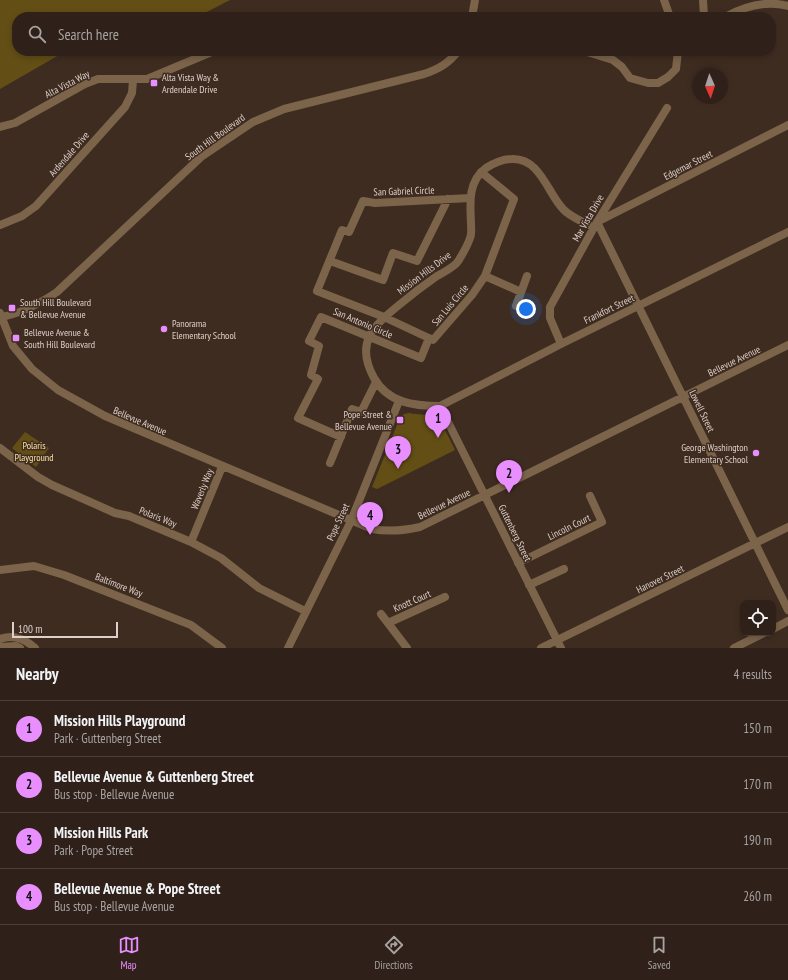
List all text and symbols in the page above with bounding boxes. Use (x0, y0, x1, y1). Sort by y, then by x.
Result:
search box (12, 12, 776, 56)
icon: search (26, 23, 48, 45)
text: Search here (58, 25, 119, 44)
street label: Alta Vista Way (42, 67, 92, 101)
north arrow (692, 68, 728, 104)
place label: Alta Vista Way & Ardendale Drive (162, 71, 219, 96)
marker: Alta Vista Way & Ardendale Drive (149, 78, 159, 88)
street label: South Hill Boulevard (182, 111, 248, 163)
street label: Ardendale Drive (46, 129, 92, 179)
street label: Edgemar Street (661, 147, 715, 183)
street label: San Gabriel Circle (373, 183, 435, 199)
street label: Mar Vista Drive (569, 192, 607, 244)
street label: Mission Hills Drive (394, 248, 454, 298)
street label: San Luis Circle (429, 282, 471, 328)
street label: Frankfort Street (582, 291, 637, 327)
place label: South Hill Boulevard & Bellevue Avenue (20, 296, 91, 321)
your location (516, 299, 536, 319)
marker: South Hill Boulevard & Bellevue Avenue (7, 303, 17, 313)
street label: San Antonio Circle (331, 305, 395, 341)
place label: Panorama Elementary School (172, 317, 237, 342)
marker: Panorama Elementary School (159, 324, 169, 334)
place label: Bellevue Avenue & South Hill Boulevard (24, 326, 95, 351)
marker: Bellevue Avenue & South Hill Boulevard (11, 333, 21, 343)
street label: Bellevue Avenue (706, 343, 762, 379)
street label: Lowell Street (686, 388, 718, 434)
street label: Bellevue Avenue (111, 404, 169, 438)
pin: 1 (425, 405, 451, 438)
place label: Pope Street & Bellevue Avenue (335, 408, 392, 433)
marker: Pope Street & Bellevue Avenue (395, 415, 405, 425)
pin: 3 (385, 436, 411, 469)
park label: Polaris Playground (14, 439, 54, 464)
place label: George Washington Elementary School (681, 441, 749, 466)
marker: George Washington Elementary School (751, 448, 761, 458)
pin: 2 (496, 460, 522, 493)
street label: Waverly Way (188, 466, 216, 511)
street label: Bellevue Avenue (416, 486, 472, 522)
street label: Pope Street (324, 501, 352, 543)
pin: 4 (357, 502, 383, 535)
street label: Guttenberg Street (496, 502, 534, 564)
street label: Polaris Way (137, 504, 179, 530)
street label: Lincoln Court (545, 511, 593, 543)
street label: Hanover Street (634, 562, 686, 596)
street label: Baltimore Way (93, 570, 145, 600)
street label: Knott Court (391, 587, 433, 615)
map controls (740, 600, 776, 636)
button: locate (740, 600, 776, 636)
scale bar (12, 620, 118, 639)
text: 100 m (18, 622, 42, 636)
text: Nearby (16, 663, 59, 685)
text: 4 results (733, 666, 772, 683)
text: Mission Hills Playground (54, 711, 185, 730)
text: 1 (26, 720, 32, 737)
text: 150 m (743, 720, 772, 737)
text: Park · Guttenberg Street (54, 730, 161, 747)
text: Bellevue Avenue & Guttenberg Street (54, 767, 254, 786)
text: 2 (26, 776, 32, 793)
text: 170 m (743, 776, 772, 793)
text: Bus stop · Bellevue Avenue (54, 786, 174, 803)
text: Mission Hills Park (54, 823, 148, 842)
text: 3 (26, 832, 32, 849)
text: 190 m (743, 832, 772, 849)
text: Park · Pope Street (54, 842, 133, 859)
text: Bellevue Avenue & Pope Street (54, 879, 220, 898)
text: 4 (26, 888, 32, 905)
text: 260 m (743, 888, 772, 905)
text: Bus stop · Bellevue Avenue (54, 898, 174, 915)
tab: Map (118, 934, 140, 972)
tab: Directions (375, 934, 413, 972)
tab: Saved (648, 934, 670, 972)

